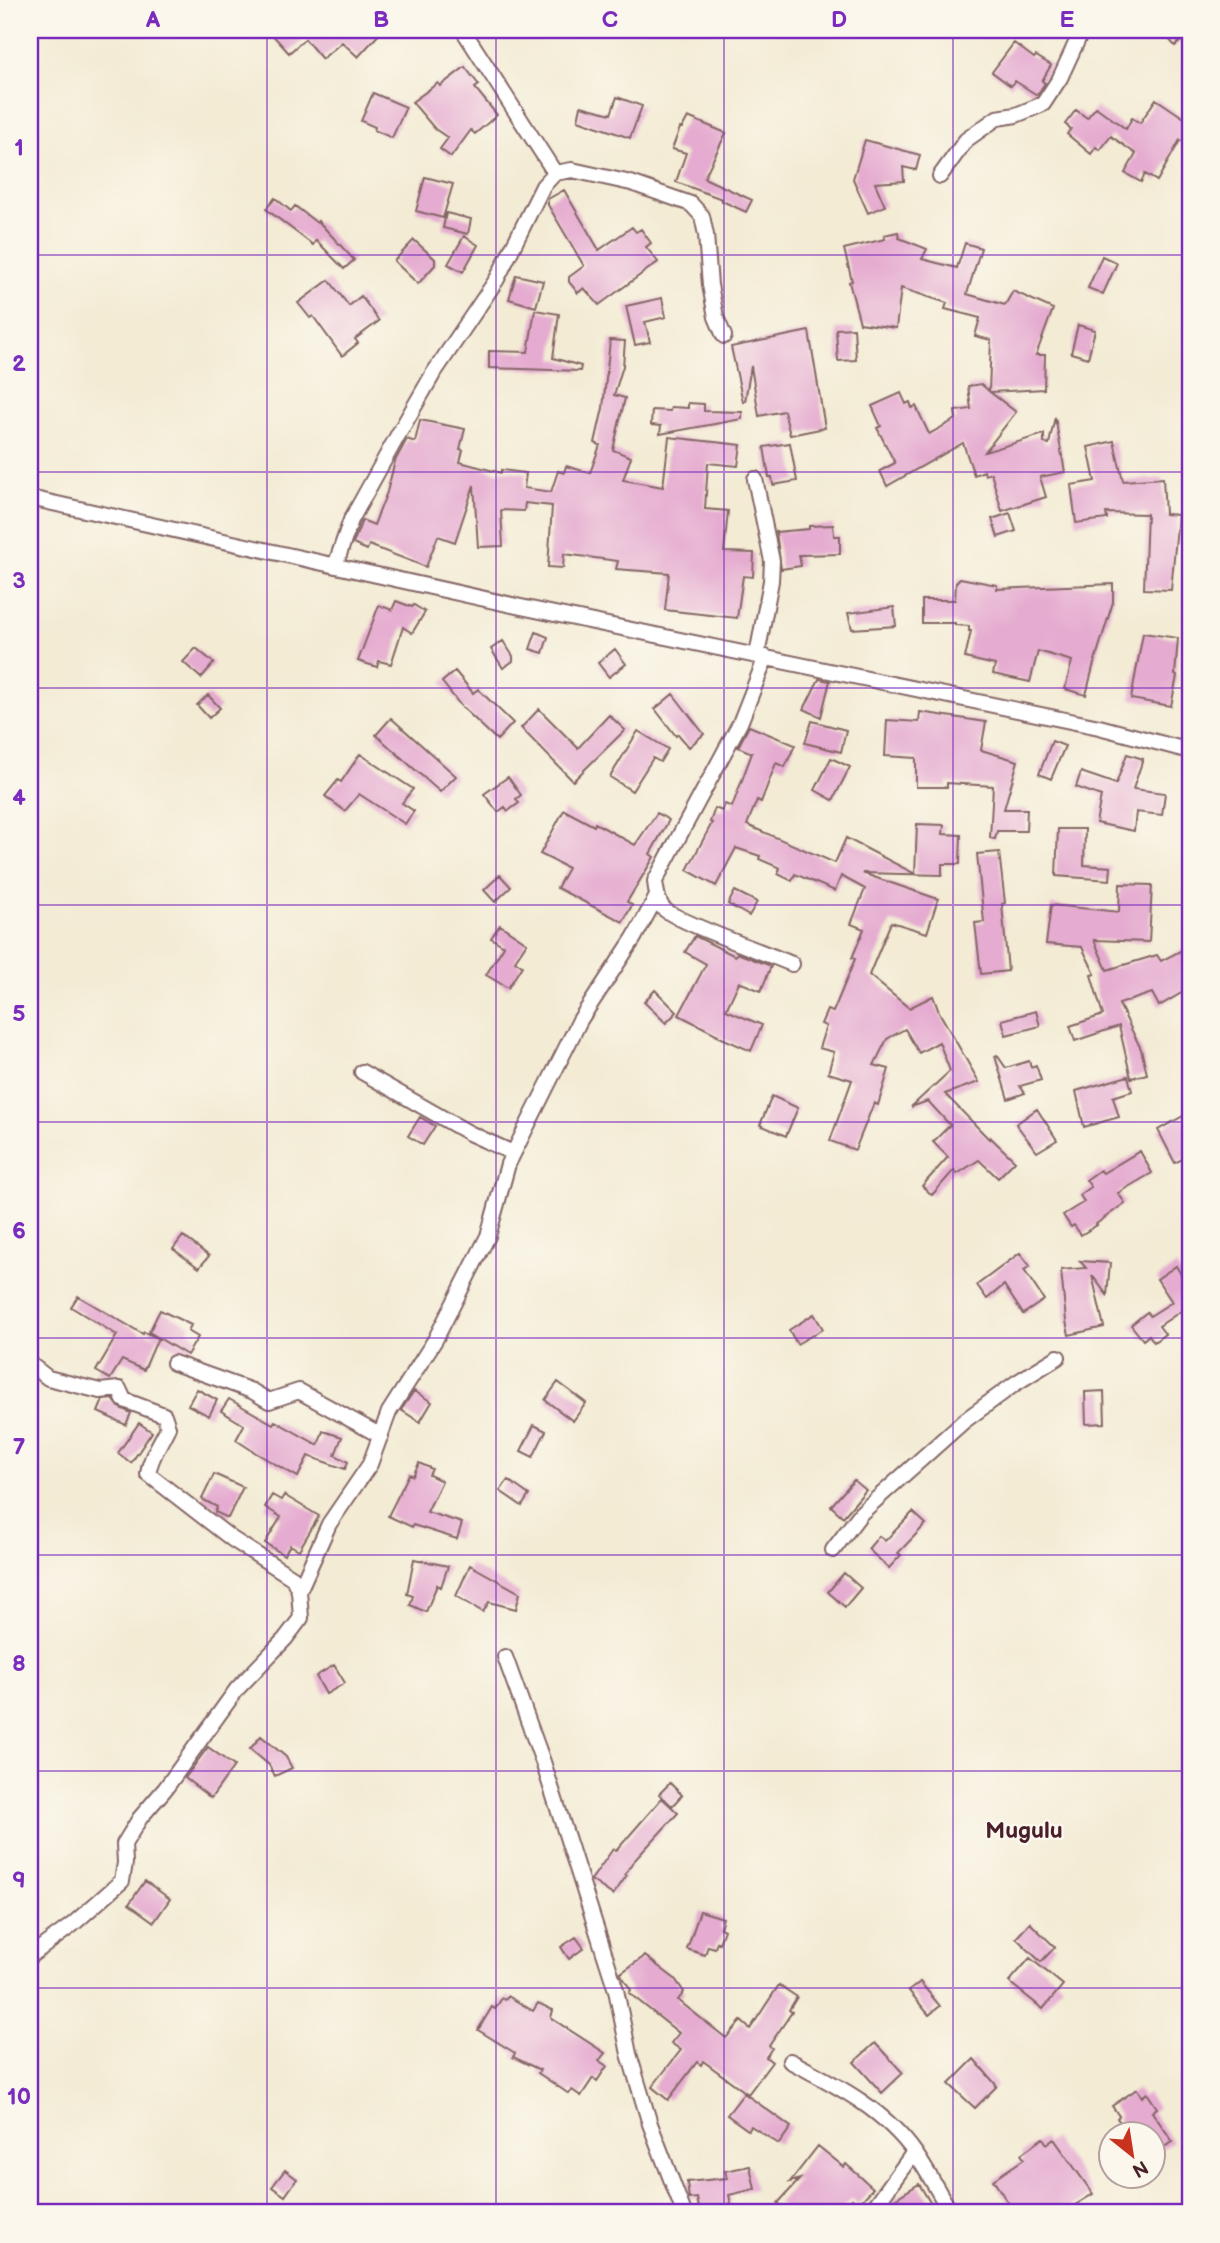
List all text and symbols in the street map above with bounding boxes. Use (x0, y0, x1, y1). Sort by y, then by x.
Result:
text: A (145, 6, 161, 34)
text: B (373, 6, 389, 34)
text: C (602, 6, 618, 34)
text: D (831, 6, 847, 34)
text: E (1060, 6, 1075, 34)
text: 1 (14, 134, 24, 162)
text: 2 (12, 350, 26, 378)
text: 3 (12, 567, 26, 595)
text: 4 (12, 784, 26, 812)
text: 5 (12, 1000, 26, 1028)
text: 6 (12, 1217, 26, 1245)
text: 7 (13, 1433, 26, 1461)
text: 8 (12, 1650, 26, 1678)
district label: Mugulu (985, 1817, 1063, 1845)
text: 9 (12, 1867, 26, 1895)
text: 10 (7, 2083, 31, 2111)
north arrow (1098, 2120, 1168, 2190)
text: N (1128, 2155, 1152, 2182)

